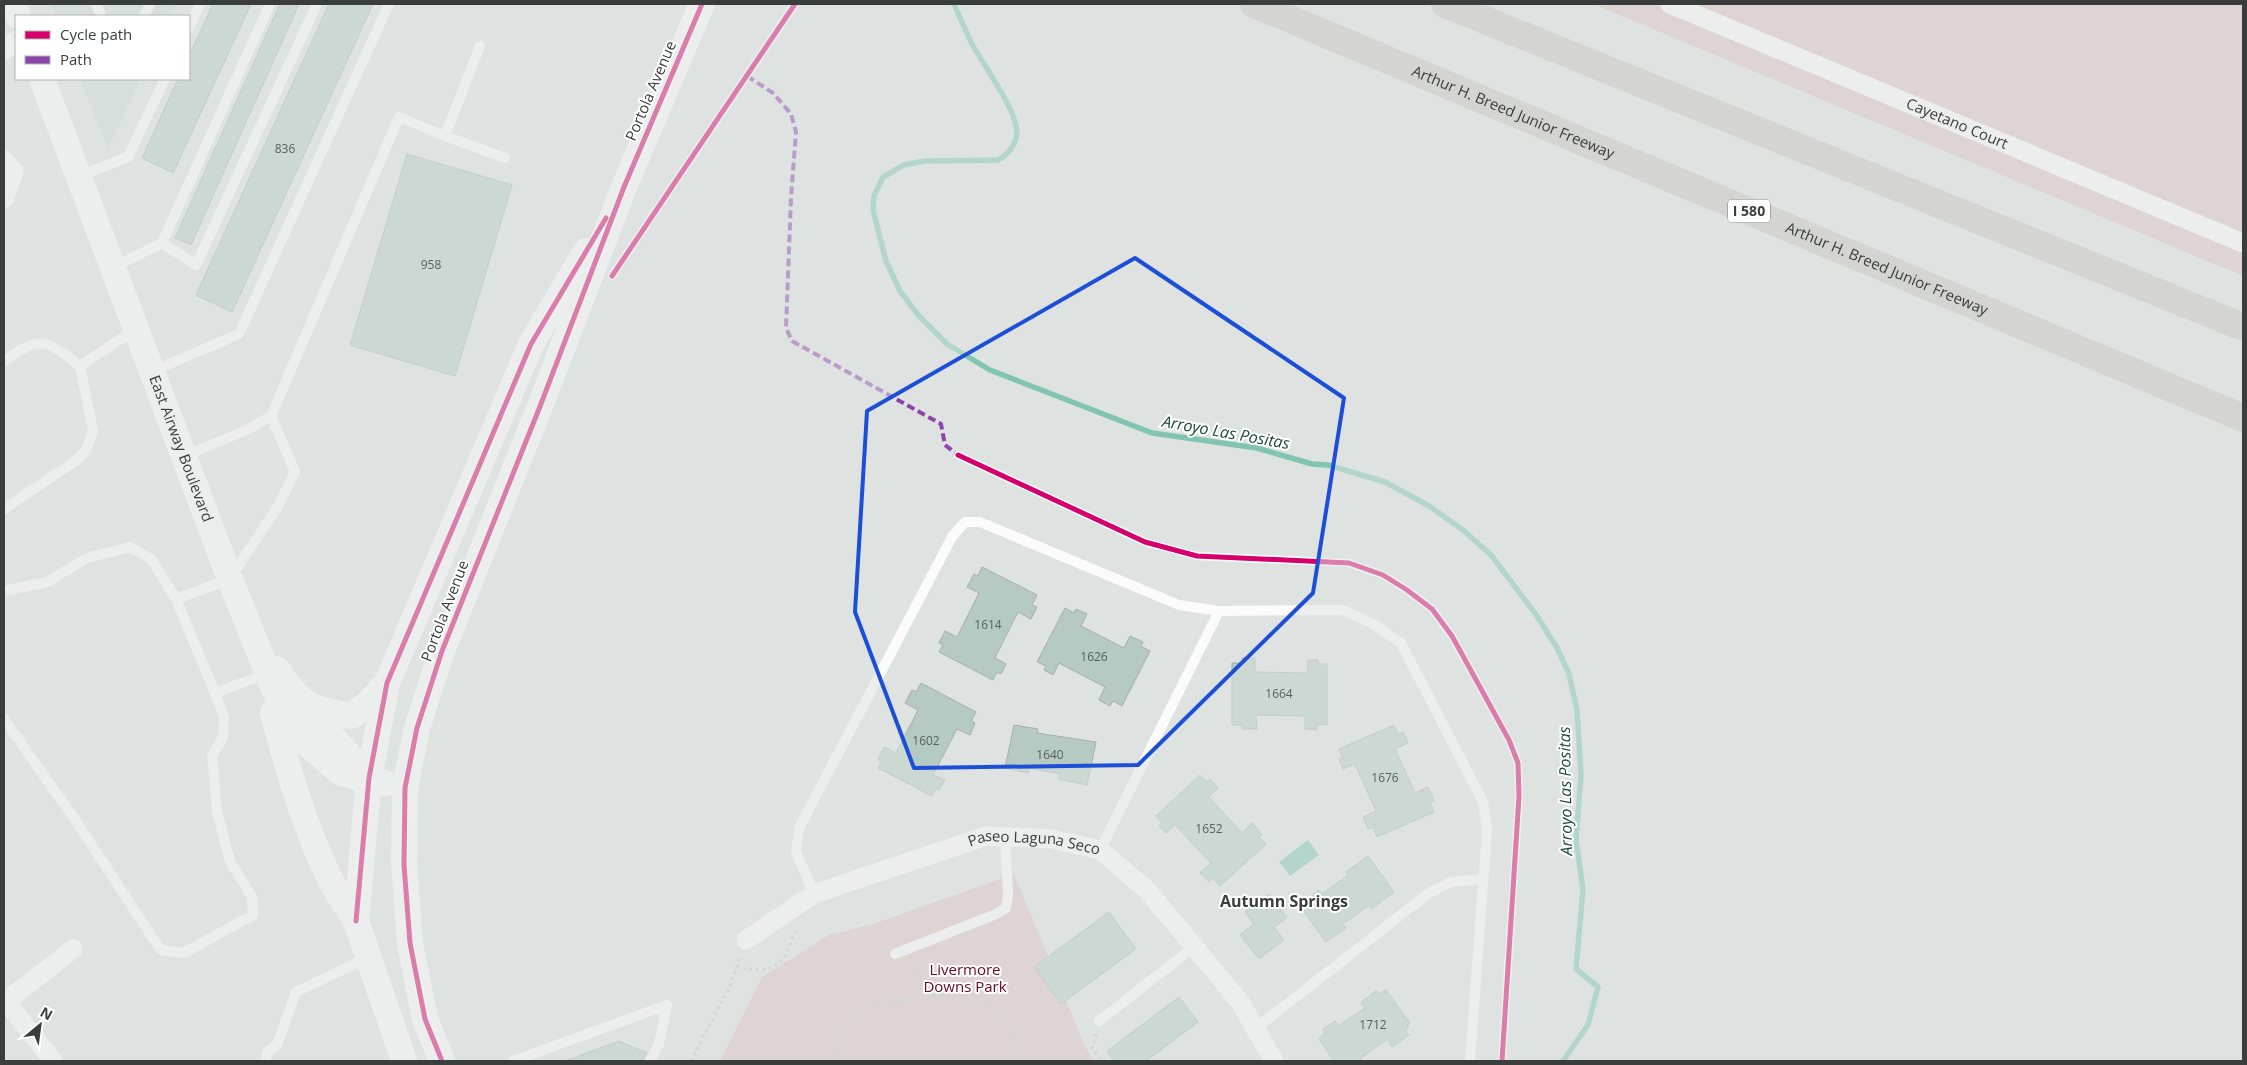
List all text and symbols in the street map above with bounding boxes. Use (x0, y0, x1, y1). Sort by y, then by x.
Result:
legend (15, 15, 190, 80)
text: Cycle path (60, 24, 132, 44)
street label: Portola Avenue (620, 38, 680, 144)
text: Path (60, 49, 92, 69)
street label: Arthur H. Breed Junior Freeway (1409, 60, 1618, 163)
street label: Cayetano Court (1903, 93, 2011, 153)
house number: 836 (275, 140, 295, 157)
road number: I 580 (1728, 200, 1770, 222)
street label: Arthur H. Breed Junior Freeway (1783, 217, 1992, 319)
house number: 958 (421, 256, 441, 273)
street label: East Airway Boulevard (145, 372, 219, 525)
water label: Arroyo Las Positas (1160, 410, 1292, 454)
street label: Portola Avenue (416, 557, 473, 664)
house number: 1614 (974, 616, 1002, 633)
house number: 1626 (1080, 648, 1108, 665)
house number: 1664 (1265, 685, 1293, 702)
water label: Arroyo Las Positas (1553, 726, 1577, 857)
house number: 1602 (912, 732, 940, 749)
house number: 1640 (1036, 746, 1064, 763)
house number: 1676 (1371, 769, 1399, 786)
house number: 1652 (1195, 820, 1223, 837)
street label: Paseo Laguna Seco (965, 825, 1102, 859)
district label: Autumn Springs (1220, 890, 1348, 912)
park label: Livermore Downs Park (923, 959, 1007, 996)
north arrow (15, 1000, 65, 1050)
text: N (37, 1002, 56, 1024)
house number: 1712 (1359, 1016, 1387, 1033)

